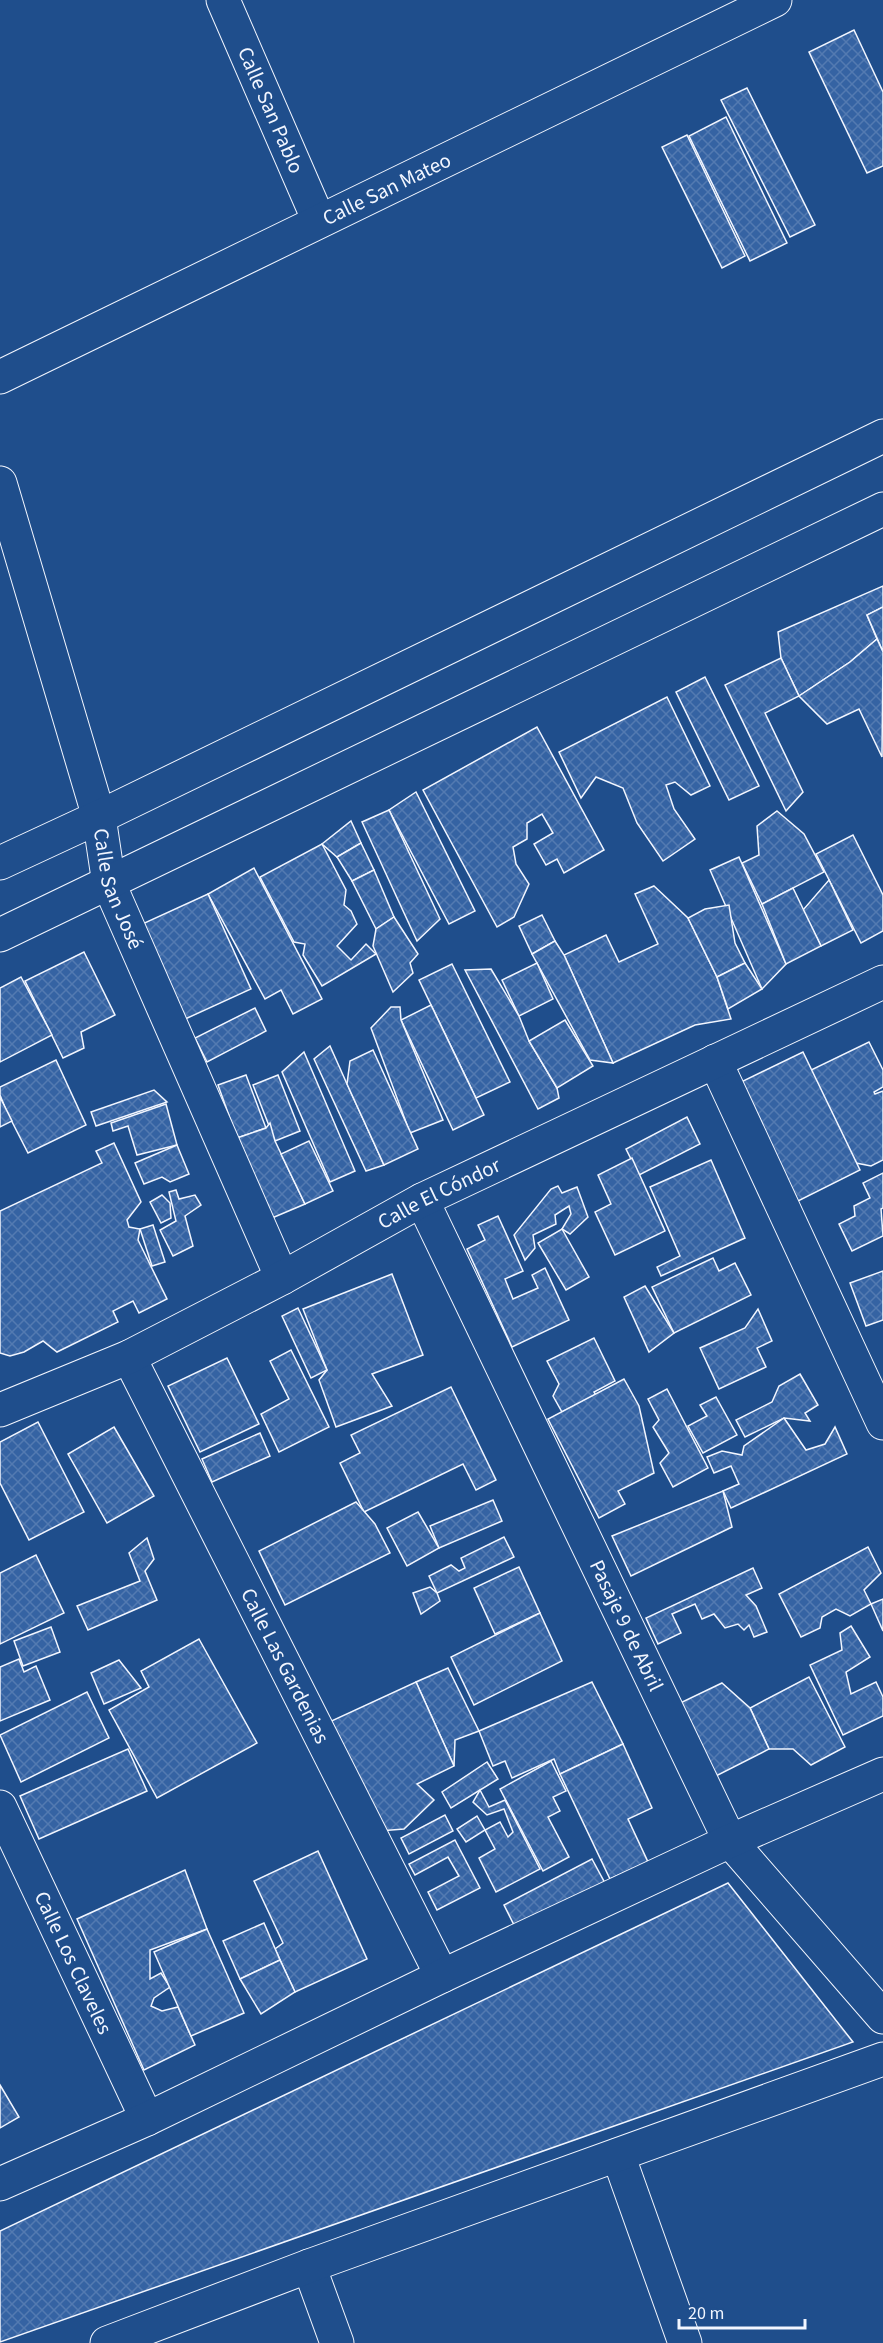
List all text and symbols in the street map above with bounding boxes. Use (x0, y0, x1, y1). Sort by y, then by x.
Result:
street label: Calle San Pablo (230, 42, 312, 178)
street label: Calle San Mateo (317, 145, 456, 233)
street label: Calle San José (86, 826, 151, 954)
street label: Calle El Cóndor (372, 1150, 506, 1237)
street label: Pasaje 9 de Abril (582, 1555, 671, 1696)
street label: Calle Las Gardenias (233, 1583, 337, 1749)
street label: Calle Los Claveles (27, 1886, 120, 2039)
scale bar (679, 2292, 805, 2330)
text: 20 m (688, 2301, 724, 2326)

